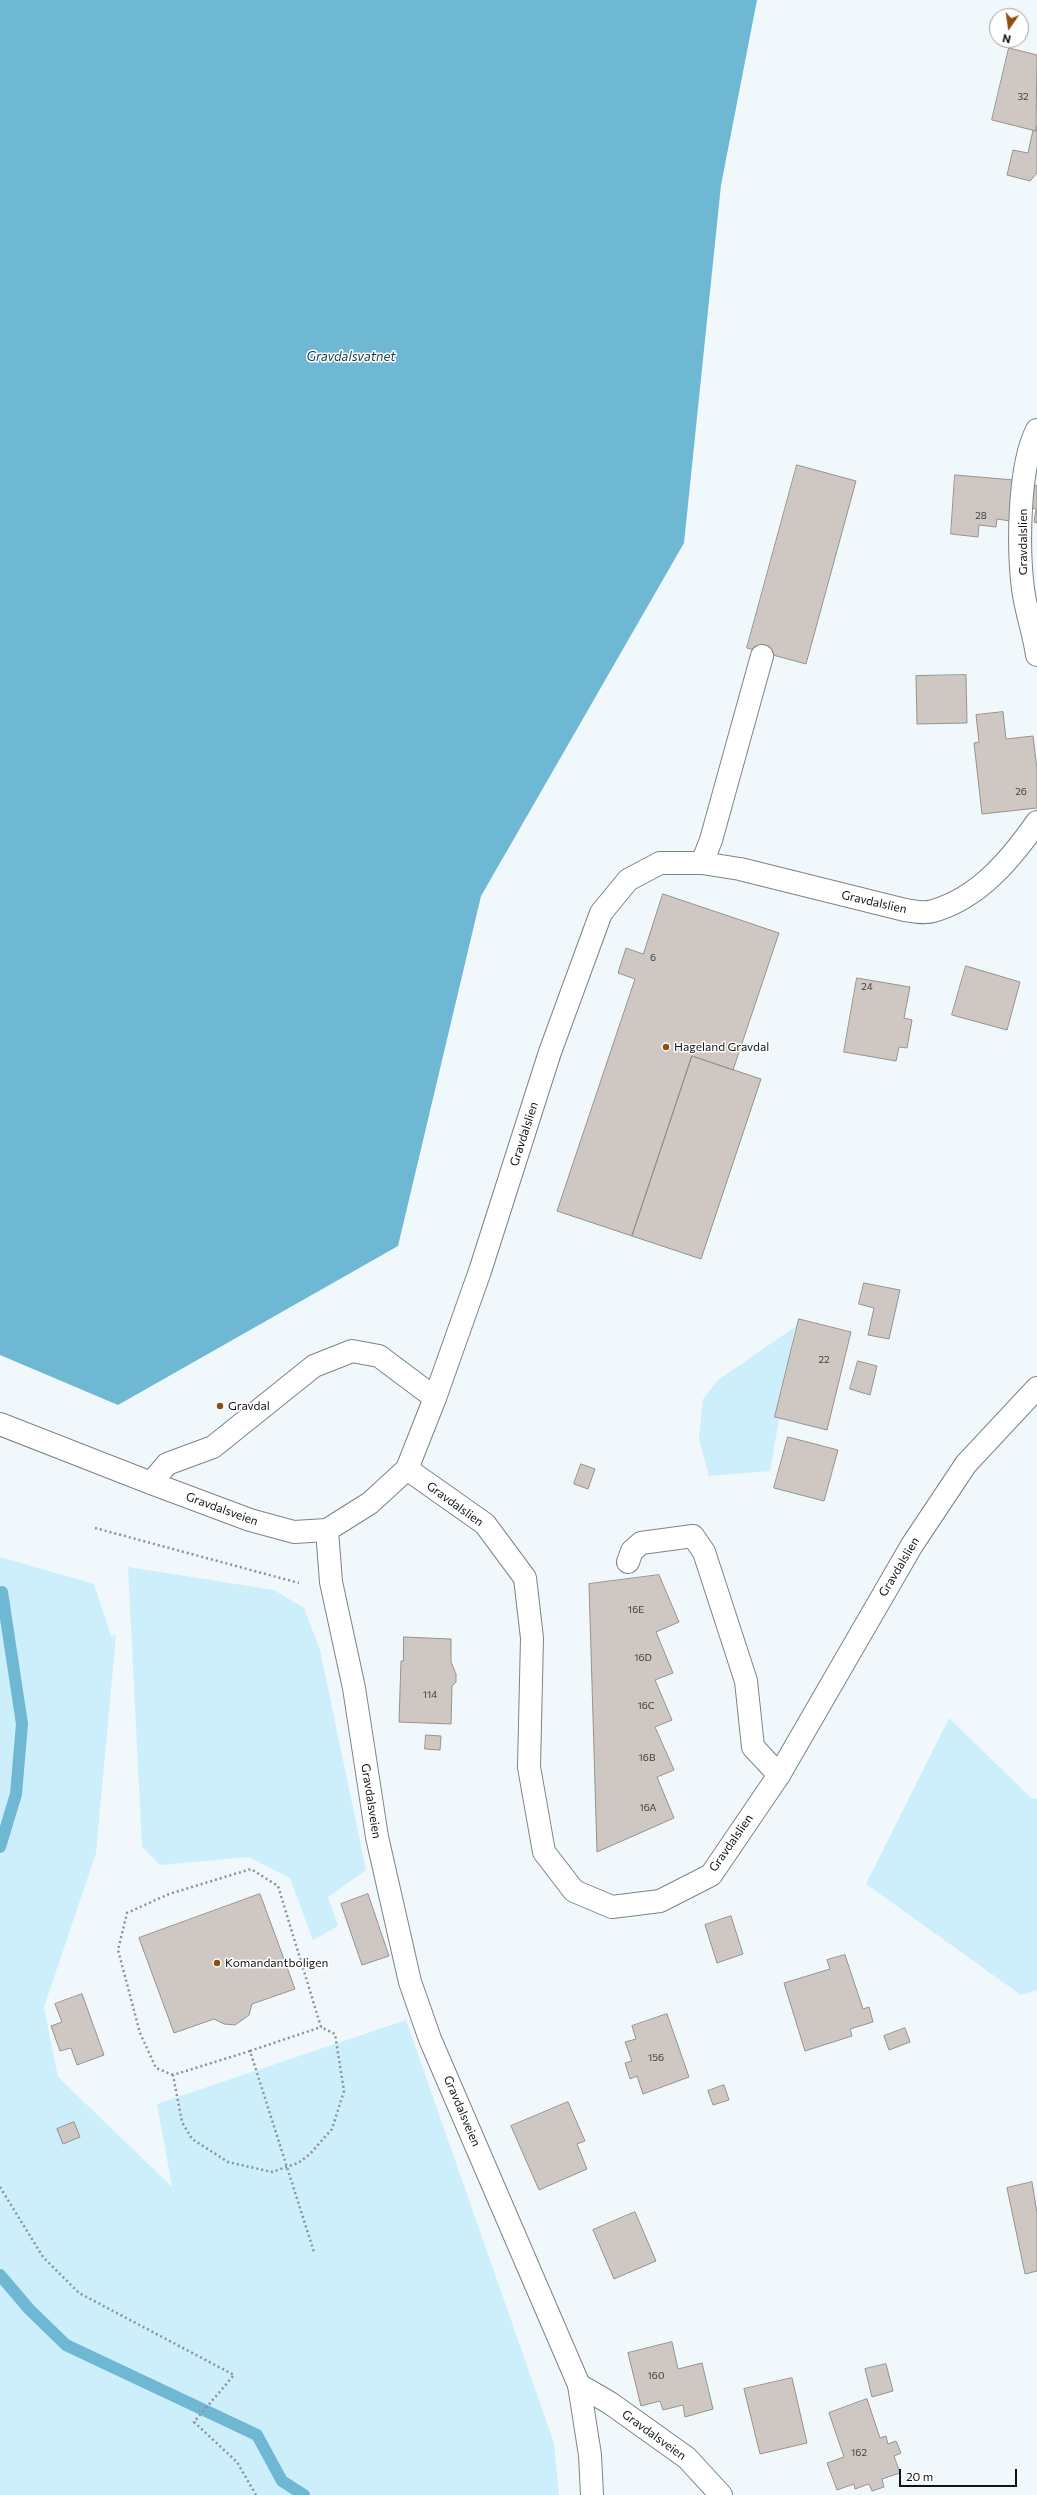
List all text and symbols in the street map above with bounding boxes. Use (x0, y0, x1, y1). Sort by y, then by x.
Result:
north arrow (989, 8, 1029, 48)
text: N (1001, 32, 1012, 46)
house number: 32 (1017, 91, 1029, 103)
water label: Gravdalsvatnet (306, 349, 396, 365)
street label: Gravdalslien (1016, 509, 1030, 575)
house number: 28 (975, 510, 987, 522)
house number: 26 (1015, 786, 1027, 798)
street label: Gravdalslien (840, 887, 908, 917)
house number: 6 (650, 952, 656, 964)
house number: 24 (861, 981, 873, 993)
place label: Hageland Gravdal (674, 1040, 769, 1054)
marker: Hageland Gravdal (661, 1042, 671, 1052)
street label: Gravdalslien (507, 1100, 541, 1168)
house number: 22 (818, 1354, 830, 1366)
place label: Gravdal (228, 1399, 270, 1413)
marker: Gravdal (215, 1401, 225, 1411)
street label: Gravdalslien (424, 1479, 486, 1529)
street label: Gravdalsveien (184, 1489, 260, 1529)
street label: Gravdalslien (876, 1535, 922, 1599)
house number: 16E (628, 1604, 644, 1616)
house number: 16D (634, 1652, 652, 1664)
house number: 114 (423, 1689, 437, 1701)
house number: 16C (637, 1700, 655, 1712)
house number: 16B (639, 1752, 655, 1764)
street label: Gravdalsveien (358, 1762, 384, 1840)
house number: 16A (639, 1802, 657, 1814)
street label: Gravdalslien (706, 1812, 756, 1874)
place label: Komandantboligen (225, 1956, 328, 1970)
marker: Komandantboligen (212, 1958, 222, 1968)
house number: 156 (648, 2052, 664, 2064)
street label: Gravdalsveien (441, 2073, 483, 2149)
house number: 160 (648, 2370, 664, 2382)
street label: Gravdalsveien (619, 2407, 689, 2463)
house number: 162 (851, 2447, 867, 2459)
scale bar (901, 2461, 1019, 2487)
text: 20 m (906, 2469, 933, 2483)

